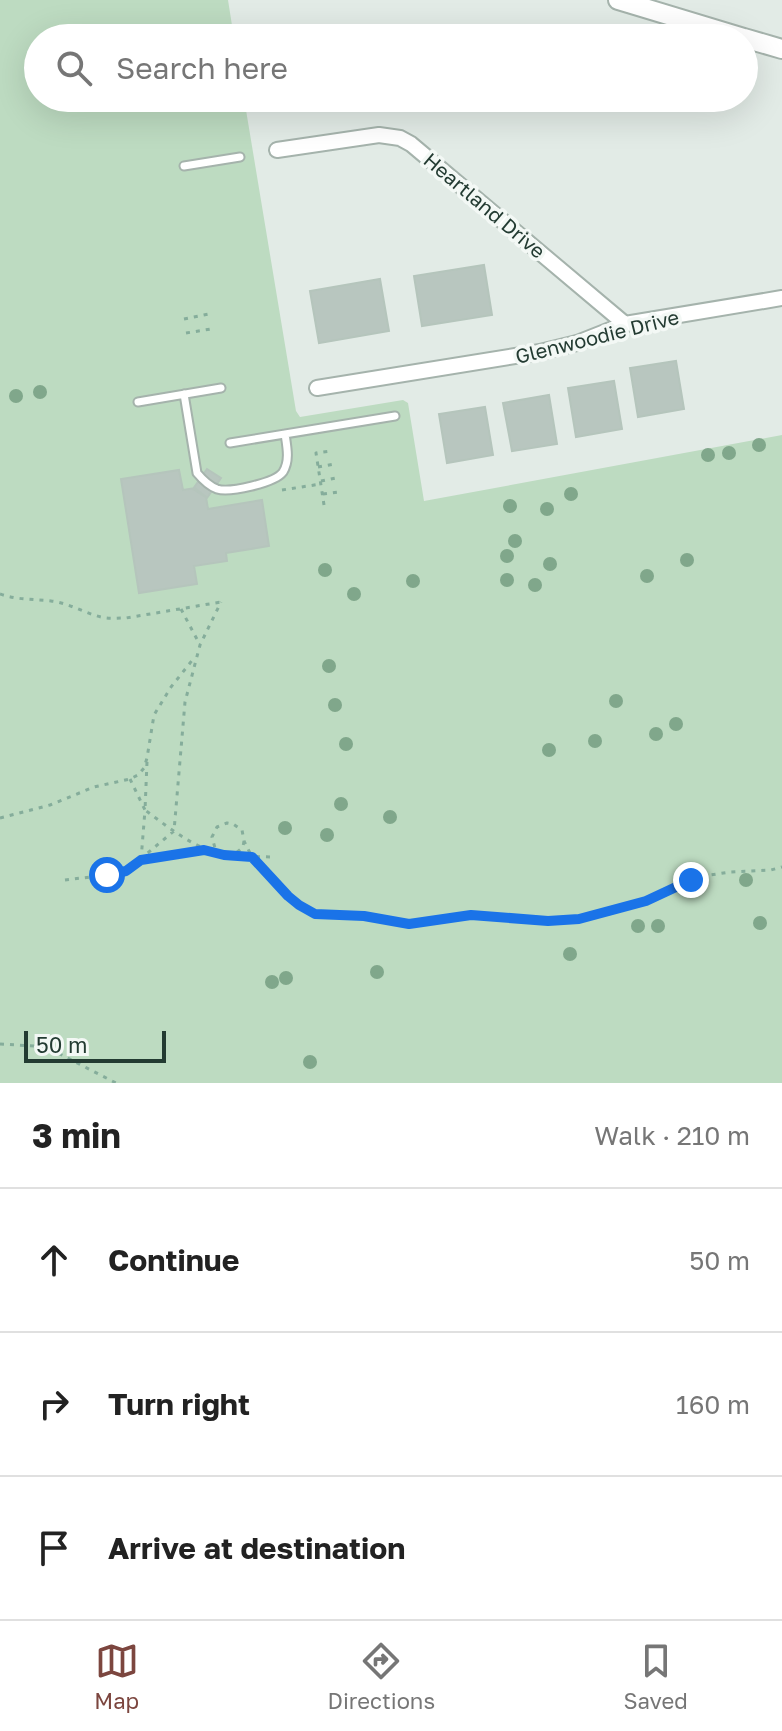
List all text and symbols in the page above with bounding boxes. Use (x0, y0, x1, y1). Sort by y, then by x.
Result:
search box (24, 24, 758, 112)
icon: search (52, 46, 96, 90)
text: Search here (116, 50, 288, 86)
street label: Heartland Drive (419, 147, 551, 263)
street label: Glenwoodie Drive (513, 304, 681, 368)
route start (89, 857, 125, 893)
route end (673, 862, 709, 898)
scale bar (24, 1027, 166, 1063)
text: 50 m (36, 1031, 87, 1058)
text: 3 min (32, 1115, 121, 1155)
text: Walk · 210 m (594, 1120, 750, 1151)
icon: ahead (32, 1238, 76, 1282)
text: Continue (108, 1242, 239, 1278)
text: 50 m (689, 1245, 750, 1276)
icon: right (32, 1382, 76, 1426)
text: Turn right (108, 1386, 250, 1422)
text: 160 m (676, 1389, 750, 1420)
icon: arrive (32, 1526, 76, 1570)
text: Arrive at destination (108, 1530, 405, 1566)
tab: Map (94, 1639, 139, 1714)
tab: Directions (328, 1639, 435, 1714)
tab: Saved (624, 1639, 688, 1714)

